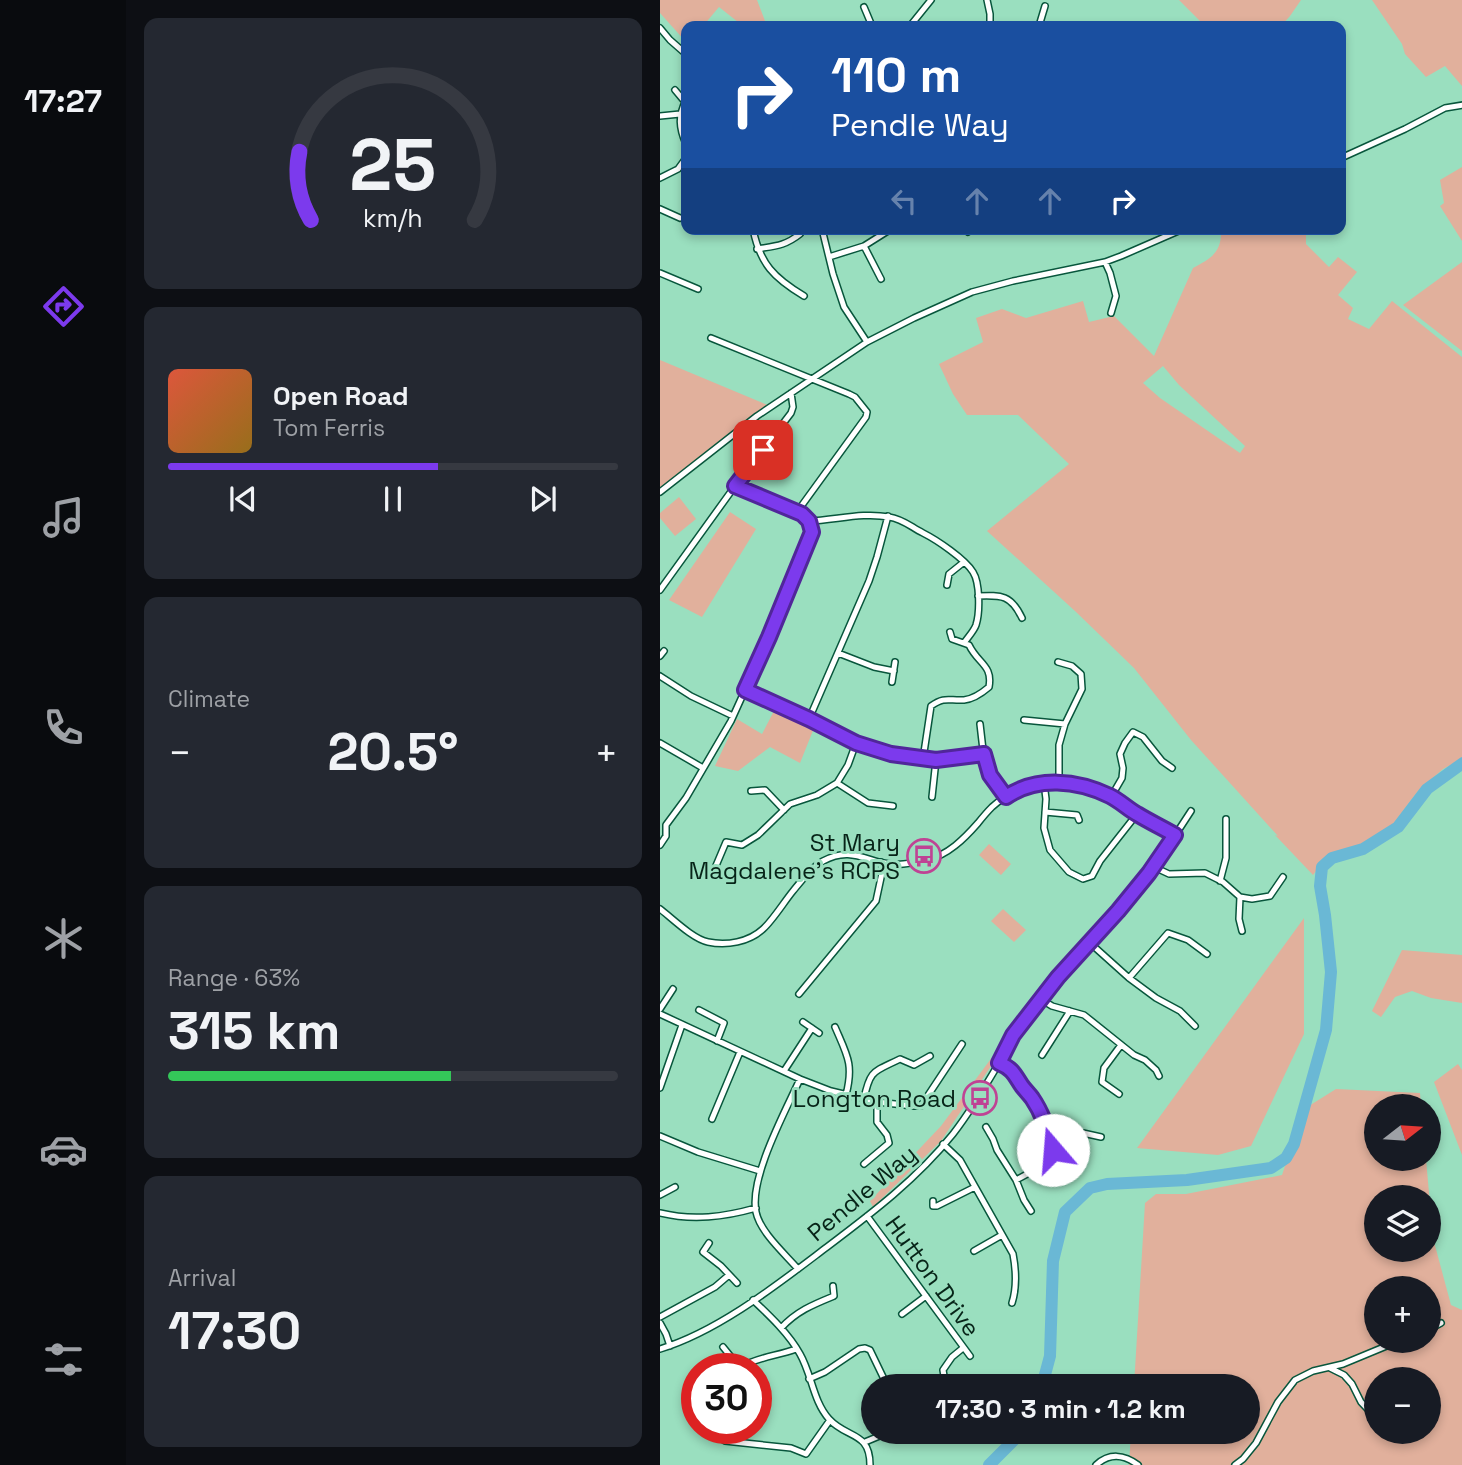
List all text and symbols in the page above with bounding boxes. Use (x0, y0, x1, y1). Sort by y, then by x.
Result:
text: 110 m (831, 44, 961, 106)
icon: right (716, 49, 807, 140)
text: 17:27 (24, 81, 102, 121)
text: Pendle Way (831, 105, 1009, 145)
text: 25 (350, 118, 436, 211)
icon: left (885, 182, 923, 220)
icon: ahead (958, 182, 996, 220)
icon: ahead (1031, 182, 1069, 220)
icon: right (1104, 182, 1142, 220)
text: km/h (363, 202, 423, 234)
icon: directions (39, 282, 88, 331)
text: Open Road (273, 379, 409, 413)
text: Tom Ferris (273, 413, 385, 443)
pin (733, 420, 793, 480)
icon: arrive (744, 431, 782, 469)
icon: previous (224, 480, 262, 518)
icon: pause (374, 480, 412, 518)
icon: next (524, 480, 562, 518)
icon: music (39, 493, 88, 542)
text: Climate (168, 684, 250, 714)
icon: phone (39, 703, 88, 752)
text: 20.5° (327, 719, 459, 785)
text: − (168, 729, 192, 777)
text: + (594, 729, 618, 777)
place label: St Mary Magdalene's RCPS (688, 827, 900, 886)
bus stop icon: St Mary Magdalene's RCPS (905, 837, 943, 875)
icon: climate (39, 914, 88, 963)
text: Range · 63% (168, 963, 300, 993)
text: 315 km (168, 998, 340, 1064)
bus stop icon: Longton Road (961, 1079, 999, 1117)
place label: Longton Road (793, 1083, 956, 1114)
north arrow (1364, 1094, 1440, 1171)
map controls (1364, 1094, 1441, 1444)
position arrow (1016, 1113, 1090, 1187)
icon: car (39, 1125, 88, 1174)
street label: Pendle Way (801, 1138, 923, 1248)
button: layers (1364, 1185, 1441, 1262)
street label: Hutton Drive (879, 1209, 987, 1343)
text: Arrival (168, 1263, 236, 1293)
button: + (1364, 1276, 1441, 1353)
text: 17:30 (168, 1298, 301, 1364)
icon: filters (39, 1335, 88, 1384)
speed limit sign: 30 (681, 1353, 772, 1444)
button: − (1364, 1367, 1441, 1444)
text: 17:30 · 3 min · 1.2 km (935, 1392, 1186, 1426)

